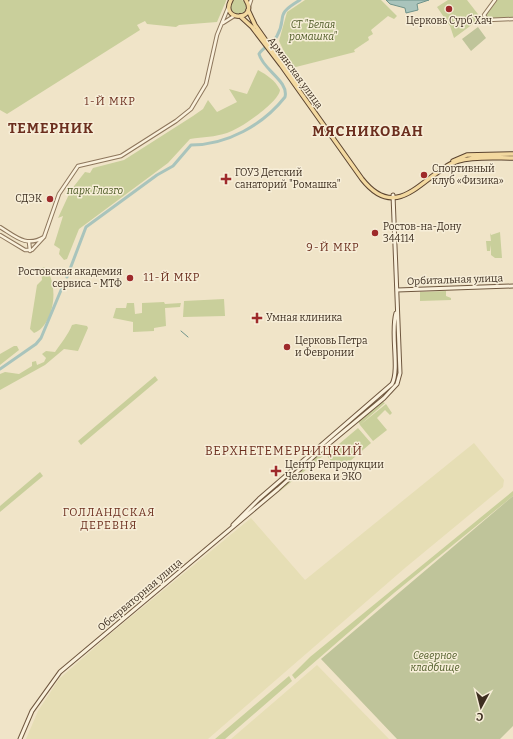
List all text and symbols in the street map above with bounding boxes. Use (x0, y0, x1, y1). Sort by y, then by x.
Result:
marker: Церковь Сурб Хач (444, 4, 454, 14)
place label: Церковь Сурб Хач (406, 14, 492, 27)
park label: СТ "Белая ромашка" (288, 19, 337, 43)
street label: Армянская улица (265, 35, 325, 112)
district label: 1-Й МКР (84, 95, 136, 108)
district label: ТЕМЕРНИК (8, 120, 94, 137)
district label: МЯСНИКОВАН (312, 123, 424, 140)
place label: Спортивный клуб «Физика» (432, 163, 504, 187)
place label: ГОУЗ Детский санаторий "Ромашка" (235, 167, 341, 191)
marker: Спортивный клуб «Физика» (419, 170, 429, 180)
marker: ГОУЗ Детский санаторий "Ромашка" (220, 173, 232, 185)
park label: парк Глазго (66, 185, 124, 197)
place label: СДЭК (15, 193, 42, 205)
marker: СДЭК (45, 194, 55, 204)
place label: Ростов-на-Дону 344114 (383, 221, 462, 245)
marker: Ростов-на-Дону 344114 (370, 228, 380, 238)
district label: 9-Й МКР (306, 241, 360, 254)
place label: Ростовская академия сервиса - МТФ (18, 266, 122, 290)
district label: 11-Й МКР (144, 271, 200, 284)
street label: Орбитальная улица (407, 271, 504, 288)
marker: Ростовская академия сервиса - МТФ (125, 273, 135, 283)
marker: Умная клиника (251, 312, 263, 324)
place label: Умная клиника (266, 312, 343, 324)
place label: Церковь Петра и Февронии (295, 335, 368, 359)
marker: Церковь Петра и Февронии (282, 342, 292, 352)
district label: ВЕРХНЕТЕМЕРНИЦКИЙ (205, 443, 363, 458)
place label: Центр Репродукции Человека и ЭКО (285, 459, 384, 483)
marker: Центр Репродукции Человека и ЭКО (270, 465, 282, 477)
district label: ГОЛЛАНДСКАЯ ДЕРЕВНЯ (63, 506, 155, 532)
street label: Обсерваторная улица (95, 555, 185, 634)
park label: Северное кладбище (410, 650, 460, 674)
north arrow (461, 687, 501, 727)
text: С (476, 710, 484, 723)

